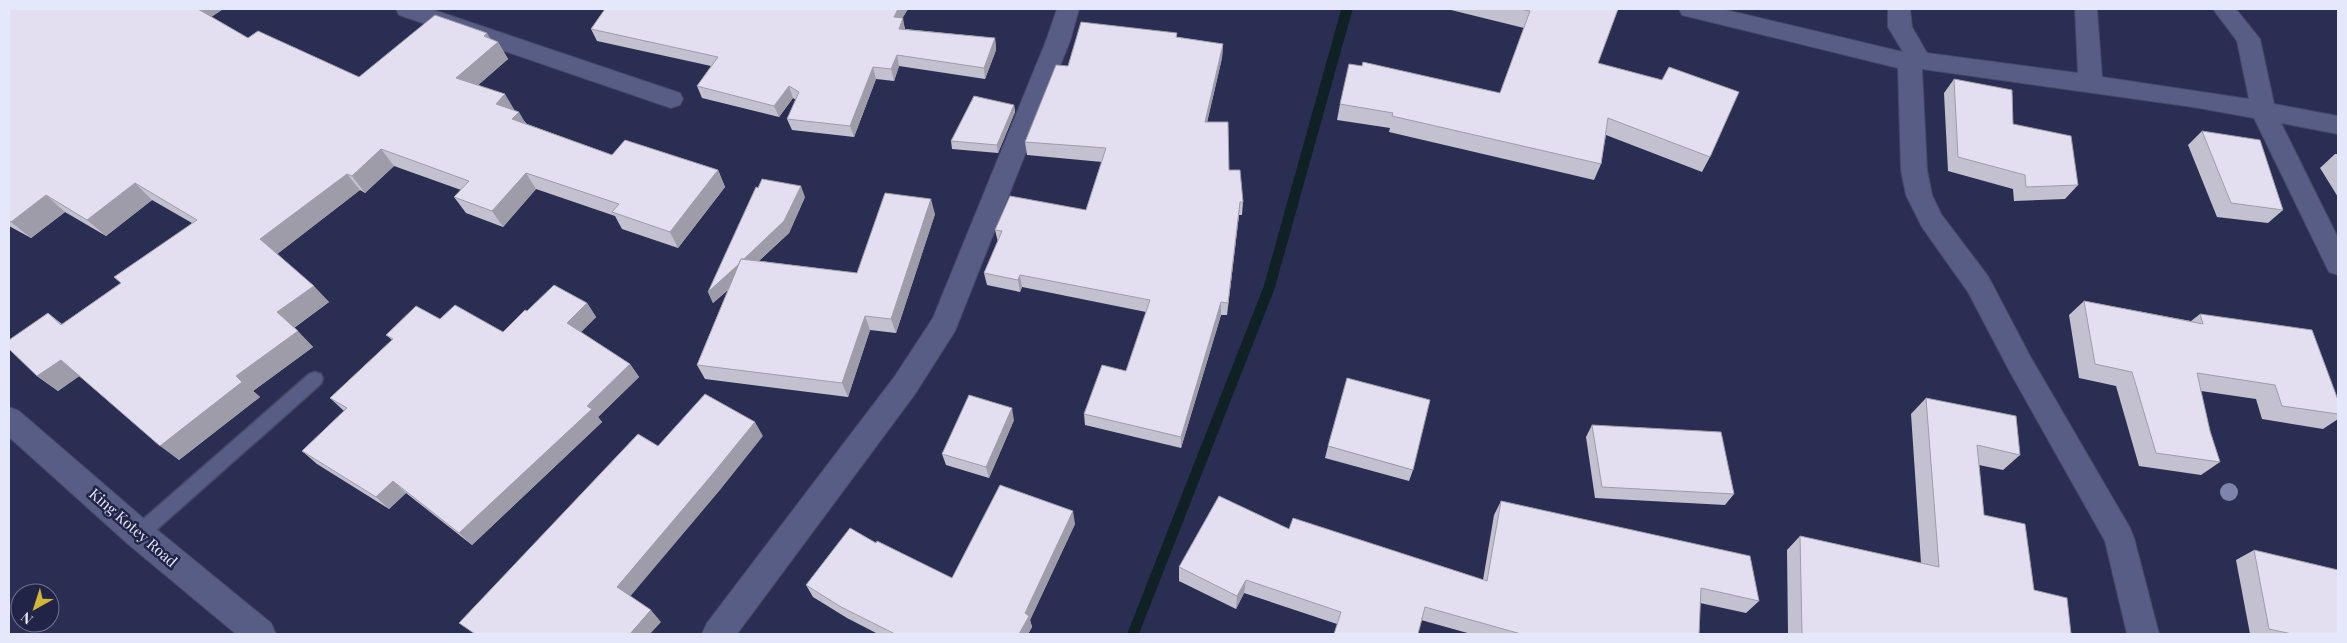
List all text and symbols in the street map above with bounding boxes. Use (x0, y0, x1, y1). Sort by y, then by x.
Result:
street label: King Kotey Road (85, 483, 182, 571)
north arrow (10, 583, 60, 633)
text: N (17, 608, 36, 629)

